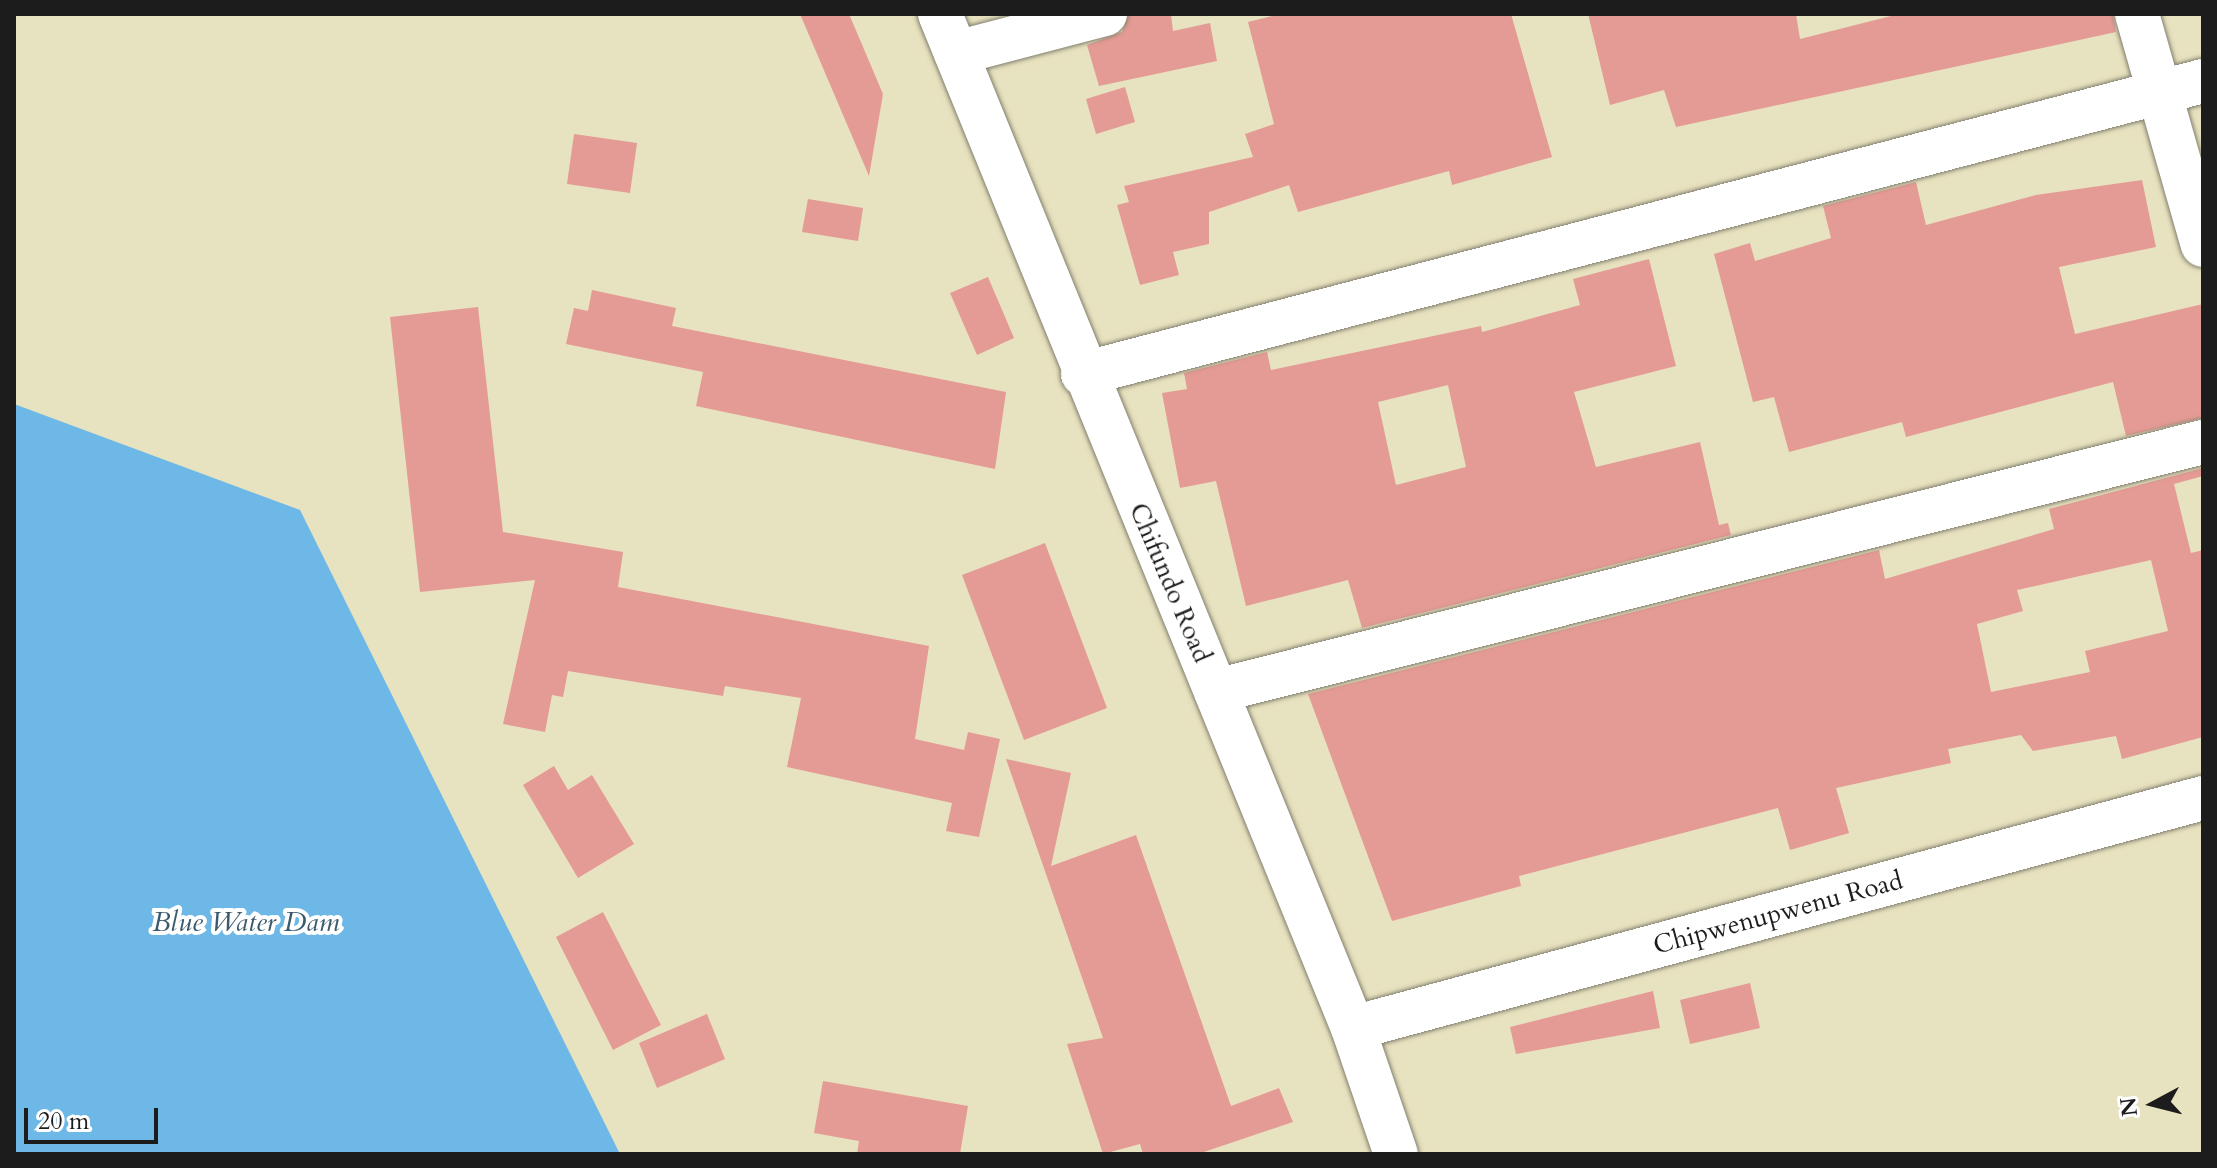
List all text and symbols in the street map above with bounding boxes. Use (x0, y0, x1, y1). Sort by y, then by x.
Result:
street label: Chifundo Road (1122, 498, 1218, 668)
street label: Chipwenupwenu Road (1650, 865, 1906, 961)
water label: Blue Water Dam (152, 905, 340, 939)
north arrow (2113, 1064, 2193, 1144)
scale bar (28, 1092, 162, 1142)
text: N (2113, 1096, 2145, 1118)
text: 20 m (38, 1105, 89, 1138)

